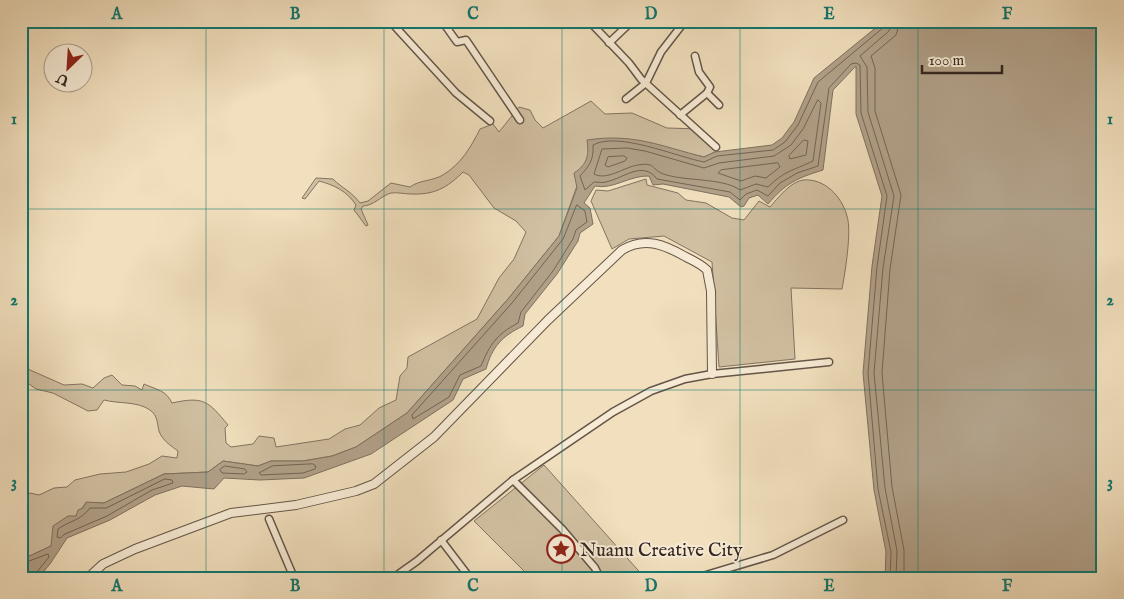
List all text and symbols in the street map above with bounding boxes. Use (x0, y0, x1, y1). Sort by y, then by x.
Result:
text: A (111, 5, 124, 25)
text: B (290, 5, 301, 25)
text: C (467, 5, 479, 25)
text: D (645, 5, 658, 25)
text: E (823, 5, 835, 25)
text: F (1002, 5, 1013, 25)
north arrow (42, 42, 92, 92)
scale bar (922, 42, 1002, 74)
text: 100 m (929, 51, 965, 70)
text: U (53, 68, 73, 90)
text: 1 (11, 110, 17, 130)
text: 1 (1107, 110, 1113, 130)
text: 2 (10, 291, 18, 311)
text: 2 (1106, 291, 1114, 311)
text: 3 (11, 473, 17, 493)
text: 3 (1107, 473, 1113, 493)
place icon: Nuanu Creative City (546, 534, 576, 564)
place label: Nuanu Creative City (580, 539, 743, 563)
text: A (111, 577, 124, 597)
text: B (290, 577, 301, 597)
text: C (467, 577, 479, 597)
text: D (645, 577, 658, 597)
text: E (823, 577, 835, 597)
text: F (1002, 577, 1013, 597)

